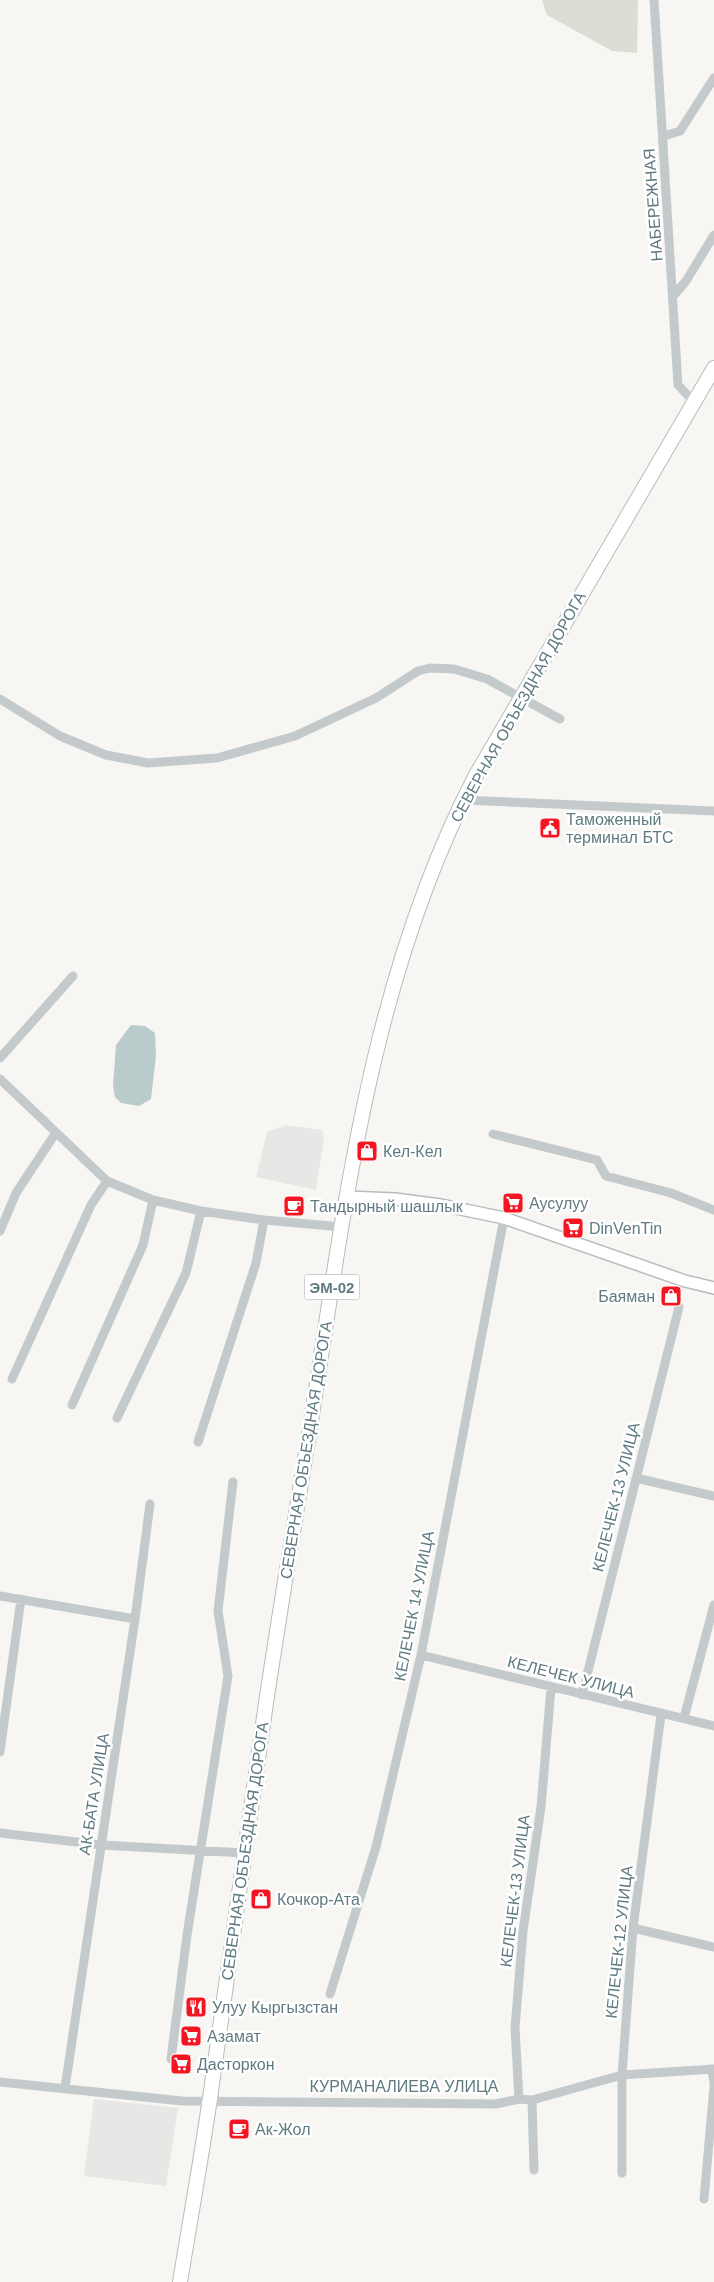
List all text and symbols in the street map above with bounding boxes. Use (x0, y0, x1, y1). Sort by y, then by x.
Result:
street label: НАБЕРЕЖНАЯ (641, 148, 665, 262)
street label: СЕВЕРНАЯ ОБЪЕЗДНАЯ ДОРОГА (447, 588, 589, 825)
place label: Таможенный терминал БТС (566, 811, 674, 846)
public building icon: Таможенный терминал БТС (538, 816, 562, 840)
shop icon: Кел-Кел (355, 1139, 379, 1163)
place label: Кел-Кел (383, 1143, 442, 1160)
supermarket icon: Аусулуу (501, 1191, 525, 1215)
cafe icon: Тандырный шашлык (282, 1194, 306, 1218)
place label: Аусулуу (529, 1195, 588, 1212)
place label: Тандырный шашлык (310, 1198, 464, 1215)
supermarket icon: DinVenTin (561, 1216, 585, 1240)
place label: DinVenTin (589, 1220, 662, 1237)
road number: ЭМ-02 (304, 1274, 360, 1300)
shop icon: Баяман (659, 1284, 683, 1308)
place label: Баяман (598, 1288, 655, 1305)
street label: СЕВЕРНАЯ ОБЪЕЗДНАЯ ДОРОГА (277, 1319, 335, 1580)
street label: КЕЛЕЧЕК-13 УЛИЦА (589, 1420, 643, 1574)
street label: КЕЛЕЧЕК 14 УЛИЦА (391, 1529, 437, 1683)
street label: КЕЛЕЧЕК УЛИЦА (506, 1653, 637, 1701)
street label: СЕВЕРНАЯ ОБЪЕЗДНАЯ ДОРОГА (218, 1720, 272, 1981)
street label: АК-БАТА УЛИЦА (76, 1731, 112, 1856)
street label: КЕЛЕЧЕК-13 УЛИЦА (497, 1813, 533, 1968)
street label: КЕЛЕЧЕК-12 УЛИЦА (603, 1864, 636, 2019)
shop icon: Кочкор-Ата (249, 1887, 273, 1911)
place label: Кочкор-Ата (277, 1891, 360, 1908)
restaurant icon: Улуу Кыргызстан (184, 1995, 208, 2019)
place label: Улуу Кыргызстан (212, 1999, 338, 2016)
supermarket icon: Азамат (179, 2024, 203, 2048)
place label: Азамат (207, 2028, 261, 2045)
supermarket icon: Дасторкон (169, 2052, 193, 2076)
place label: Дасторкон (197, 2056, 275, 2073)
street label: КУРМАНАЛИЕВА УЛИЦА (310, 2078, 499, 2095)
cafe icon: Ак-Жол (227, 2117, 251, 2141)
place label: Ак-Жол (255, 2121, 310, 2138)

